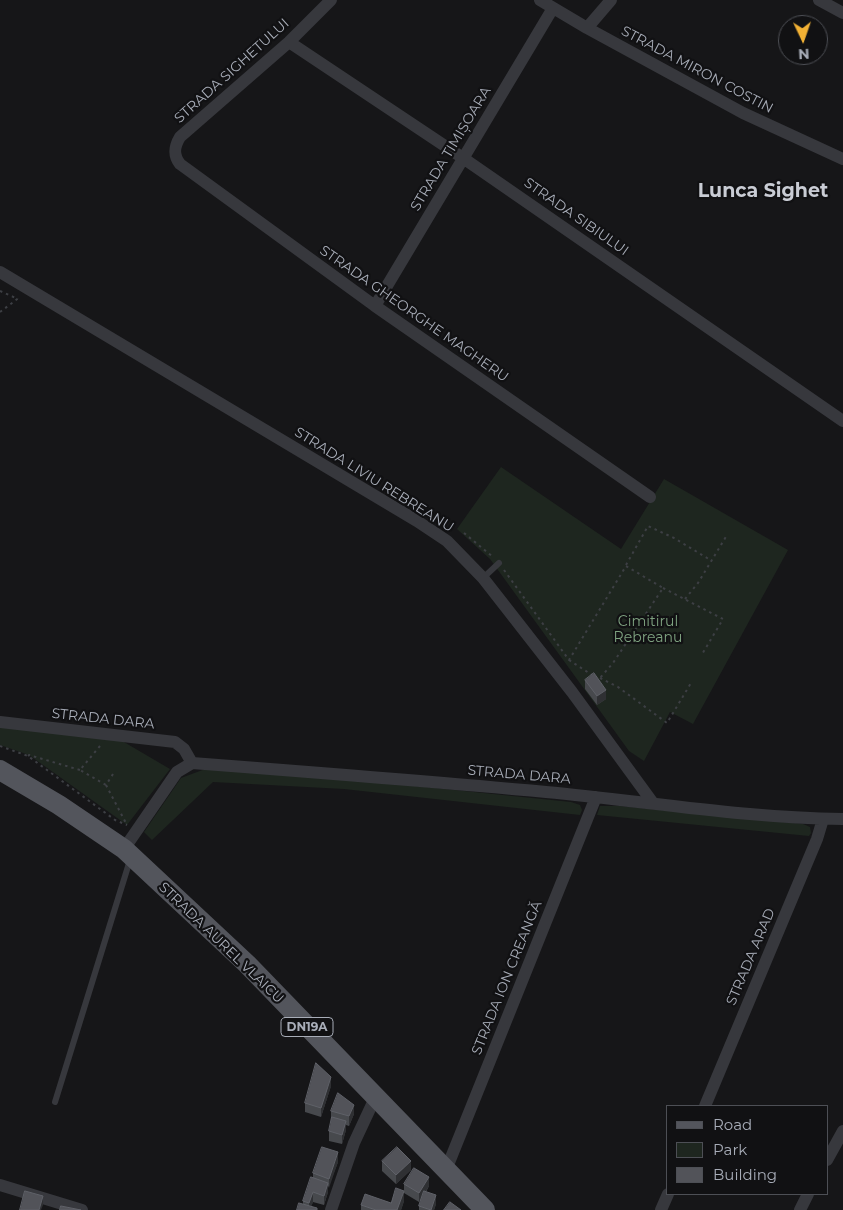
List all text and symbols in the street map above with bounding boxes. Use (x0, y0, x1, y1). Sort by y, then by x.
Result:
street label: STRADA SIGHETULUI (171, 15, 293, 127)
north arrow (778, 15, 828, 65)
street label: STRADA MIRON COSTIN (618, 23, 776, 117)
text: N (798, 45, 810, 63)
street label: STRADA TIMIȘOARA (407, 84, 495, 214)
street label: STRADA SIBIULUI (520, 175, 632, 259)
district label: Lunca Sighet (698, 180, 828, 202)
street label: STRADA GHEORGHE MAGHERU (316, 242, 512, 386)
street label: STRADA LIVIU REBREANU (291, 424, 457, 536)
park label: Cimitirul Rebreanu (614, 614, 682, 646)
street label: STRADA DARA (51, 705, 155, 733)
street label: STRADA DARA (467, 762, 571, 788)
street label: STRADA AUREL VLAICU (155, 879, 287, 1007)
street label: STRADA ION CREANGĂ (468, 899, 546, 1057)
street label: STRADA ARAD (723, 906, 779, 1008)
road number: DN19A (281, 1018, 333, 1036)
legend (666, 1105, 828, 1195)
text: Road (713, 1115, 752, 1134)
text: Park (713, 1140, 747, 1159)
text: Building (713, 1165, 777, 1184)

